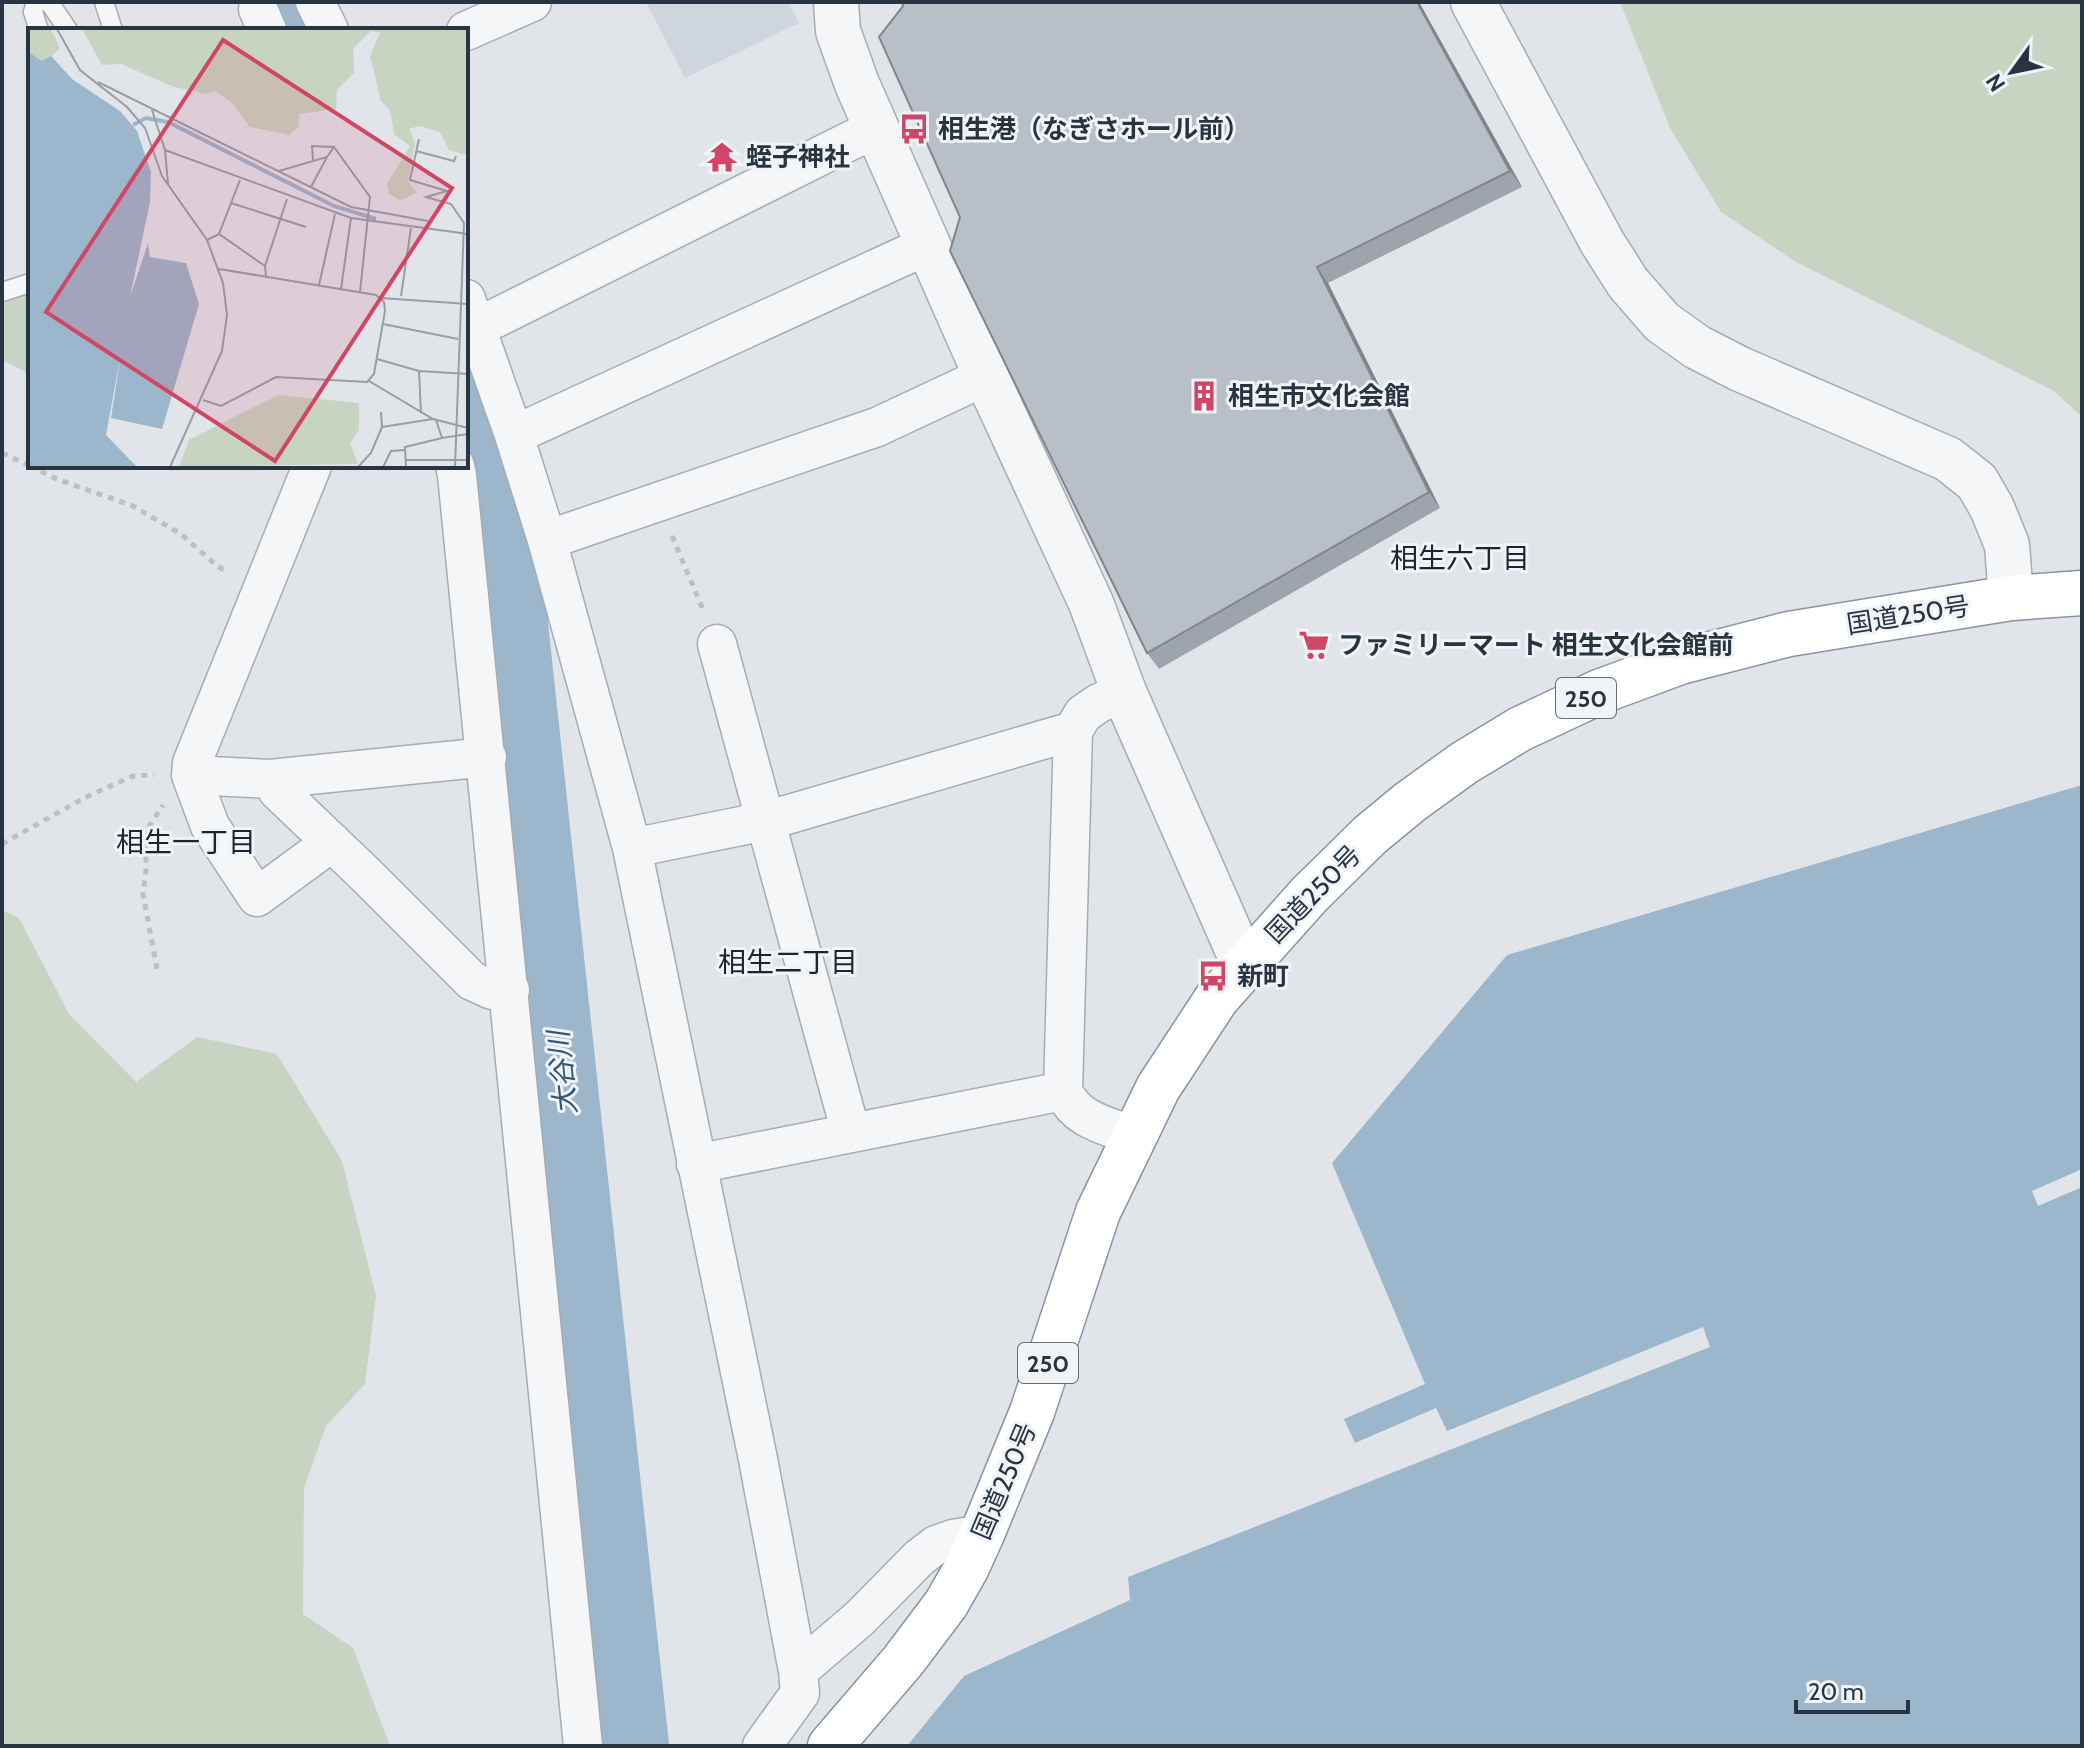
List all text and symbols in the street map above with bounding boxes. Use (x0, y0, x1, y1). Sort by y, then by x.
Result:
inset map (28, 28, 468, 468)
north arrow (1972, 32, 2052, 112)
text: N (1980, 69, 2011, 96)
bus stop icon: 相生港（なぎさホール前） (897, 112, 931, 146)
place label: 相生港（なぎさホール前） (938, 113, 1250, 145)
temple icon: 蛭子神社 (705, 140, 739, 174)
place label: 蛭子神社 (746, 141, 850, 173)
building icon: 相生市文化会館 (1187, 379, 1221, 413)
place label: 相生市文化会館 (1228, 380, 1410, 412)
district label: 相生六丁目 (1390, 541, 1530, 575)
street label: 国道250号 (1844, 590, 1972, 640)
supermarket icon: ファミリーマート 相生文化会館前 (1297, 628, 1331, 662)
place label: ファミリーマート 相生文化会館前 (1338, 629, 1734, 661)
road number: 250 (1556, 678, 1616, 718)
district label: 相生一丁目 (116, 825, 256, 859)
street label: 国道250号 (1258, 838, 1368, 950)
district label: 相生二丁目 (718, 945, 858, 979)
bus stop icon: 新町 (1196, 959, 1230, 993)
place label: 新町 (1237, 960, 1289, 992)
water label: 大谷川 (540, 1026, 583, 1117)
road number: 250 (1018, 1343, 1078, 1383)
street label: 国道250号 (965, 1418, 1043, 1544)
scale bar (1796, 1664, 1908, 1714)
text: 20 m (1808, 1677, 1864, 1706)

